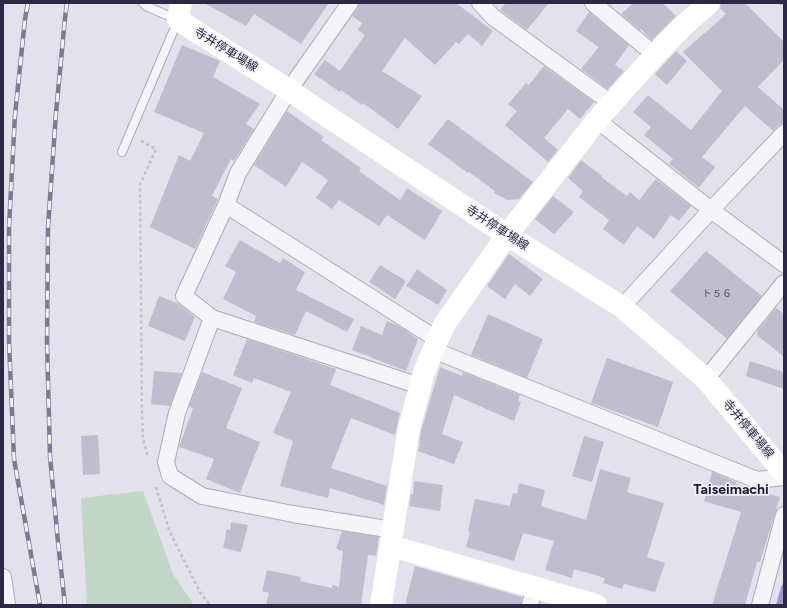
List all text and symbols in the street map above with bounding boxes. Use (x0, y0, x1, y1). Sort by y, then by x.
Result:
street label: 寺井停車場線 (192, 25, 260, 75)
street label: 寺井停車場線 (463, 202, 531, 254)
house number: ト５６ (702, 288, 732, 300)
street label: 寺井停車場線 (719, 397, 777, 461)
district label: Taiseimachi (693, 482, 769, 498)

